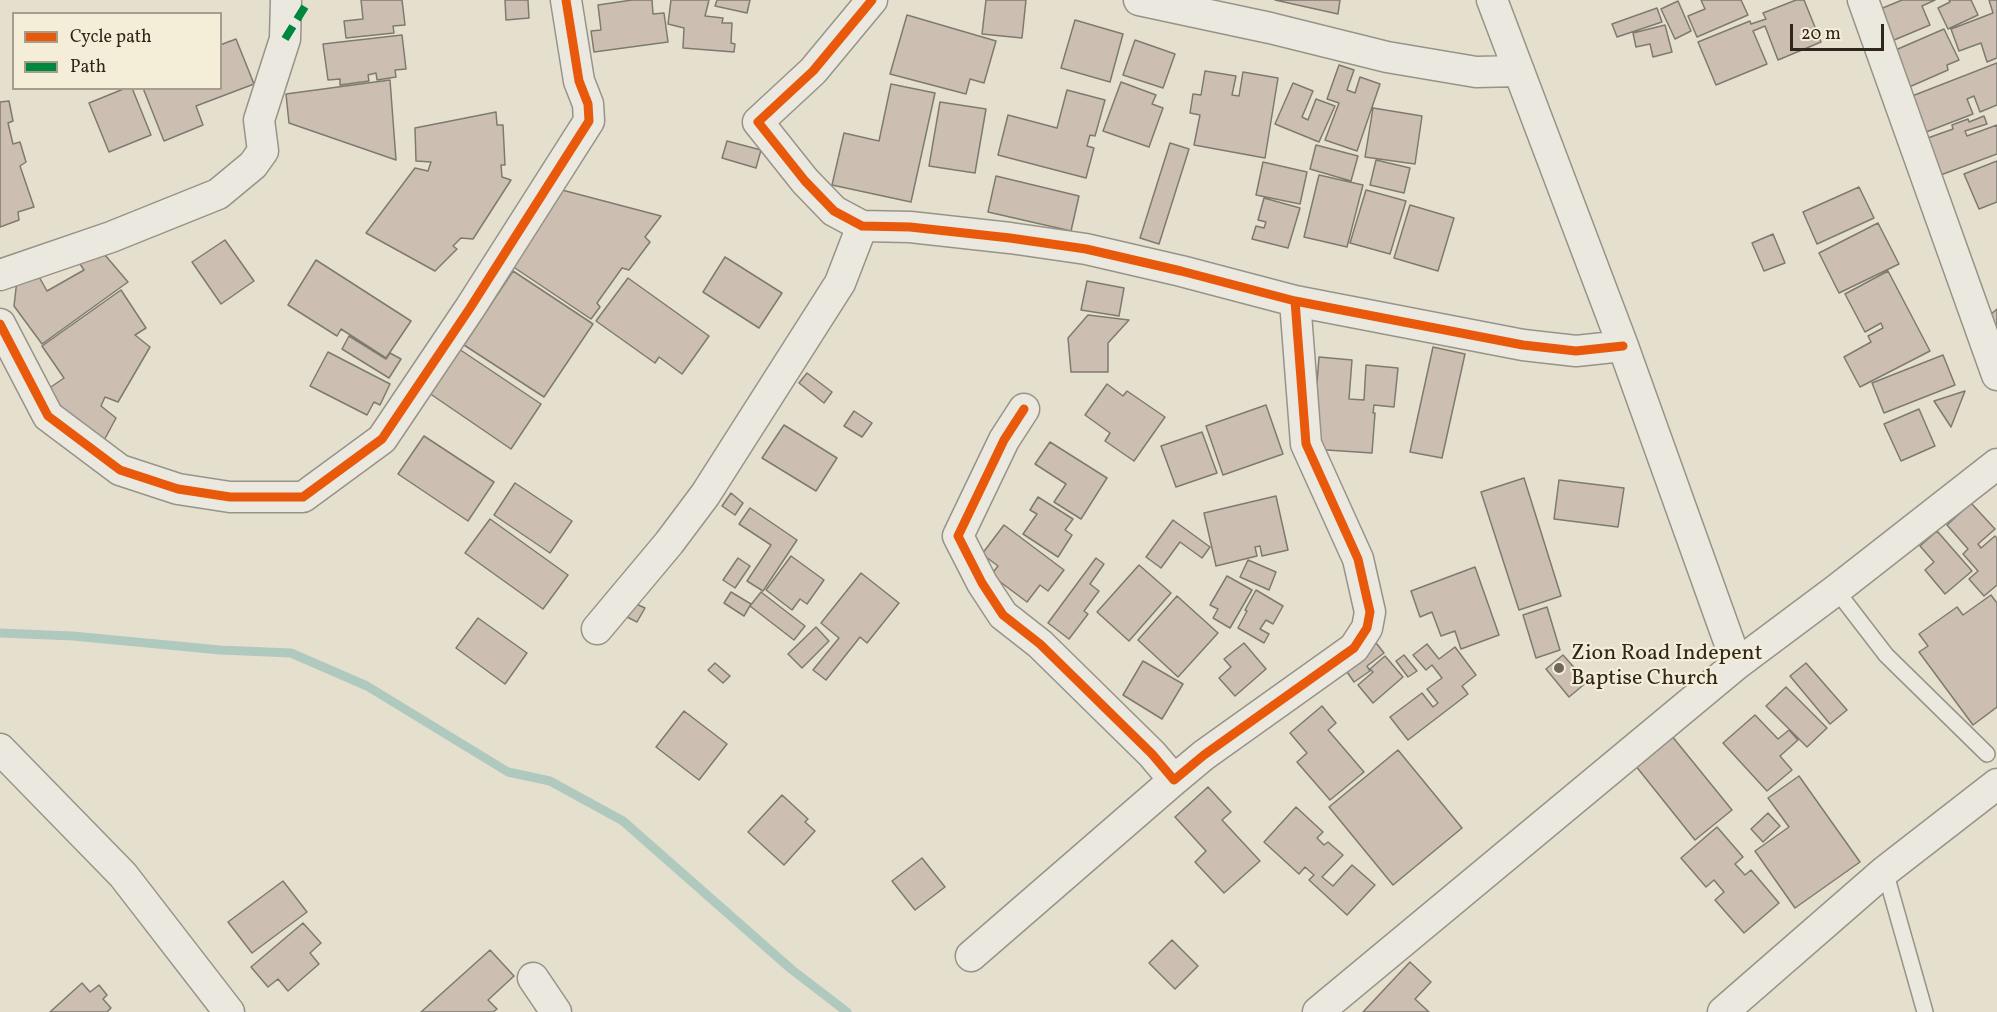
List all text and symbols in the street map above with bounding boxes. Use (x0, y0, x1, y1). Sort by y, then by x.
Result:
legend (12, 12, 222, 90)
scale bar (1793, 12, 1888, 50)
text: 20 m (1801, 22, 1841, 47)
text: Cycle path (70, 25, 152, 50)
text: Path (70, 55, 106, 80)
place label: Zion Road Indepent Baptise Church (1571, 642, 1762, 694)
marker: Zion Road Indepent Baptise Church (1552, 661, 1566, 675)

